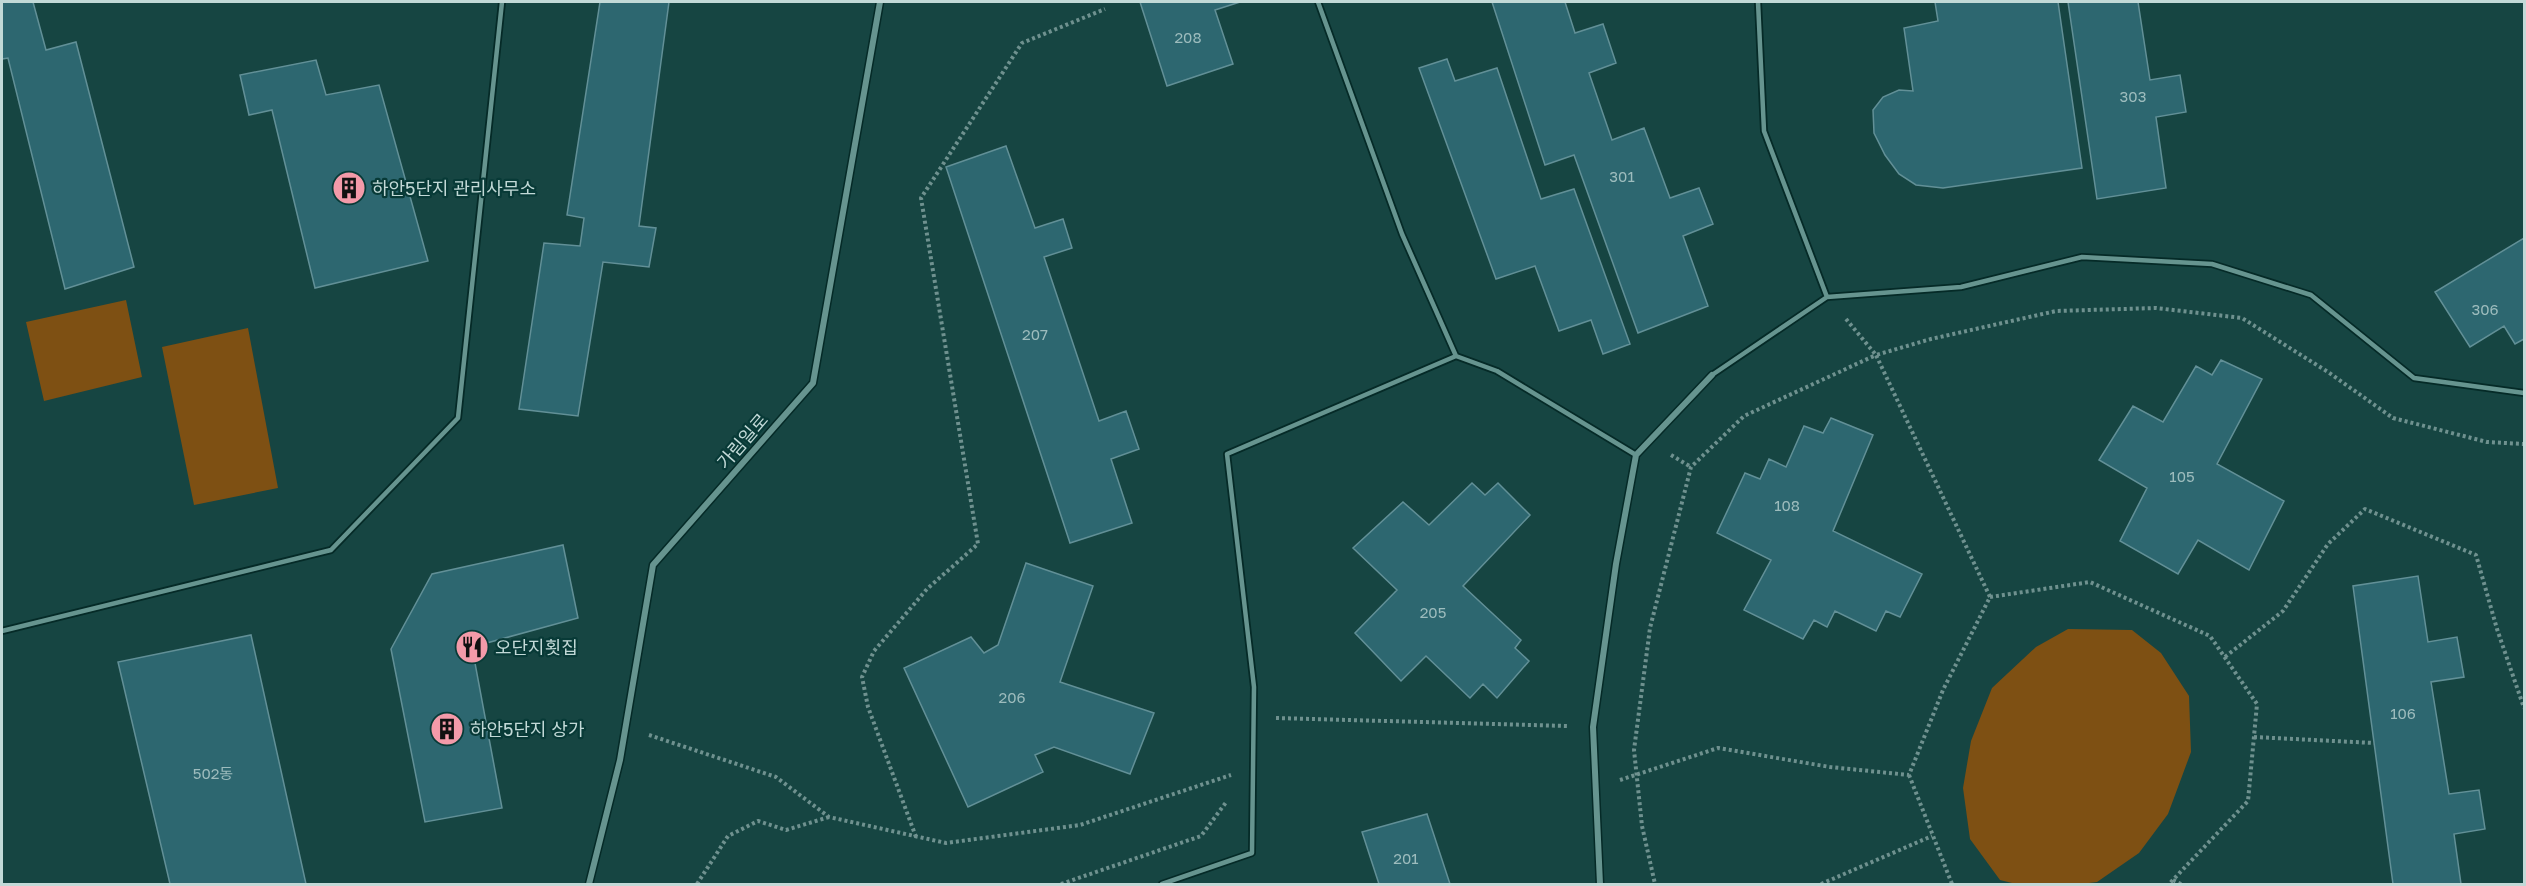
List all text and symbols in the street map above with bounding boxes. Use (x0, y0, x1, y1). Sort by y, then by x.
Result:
house number: 208 (1174, 28, 1202, 46)
house number: 303 (2120, 87, 2146, 105)
house number: 301 (1609, 167, 1635, 185)
building icon: 하안5단지 관리사무소 (331, 170, 367, 206)
place label: 하안5단지 관리사무소 (372, 177, 536, 199)
house number: 306 (2471, 300, 2499, 318)
house number: 207 (1022, 325, 1048, 343)
street label: 가림일로 (712, 409, 772, 473)
house number: 105 (2169, 467, 2195, 485)
house number: 108 (1774, 496, 1800, 514)
house number: 205 (1420, 603, 1446, 621)
restaurant icon: 오단지횟집 (454, 629, 490, 665)
place label: 오단지횟집 (495, 636, 578, 658)
house number: 206 (998, 688, 1026, 706)
house number: 106 (2390, 704, 2416, 722)
building icon: 하안5단지 상가 (429, 711, 465, 747)
place label: 하안5단지 상가 (470, 718, 585, 740)
house number: 502동 (193, 764, 233, 782)
house number: 201 (1393, 849, 1419, 867)

